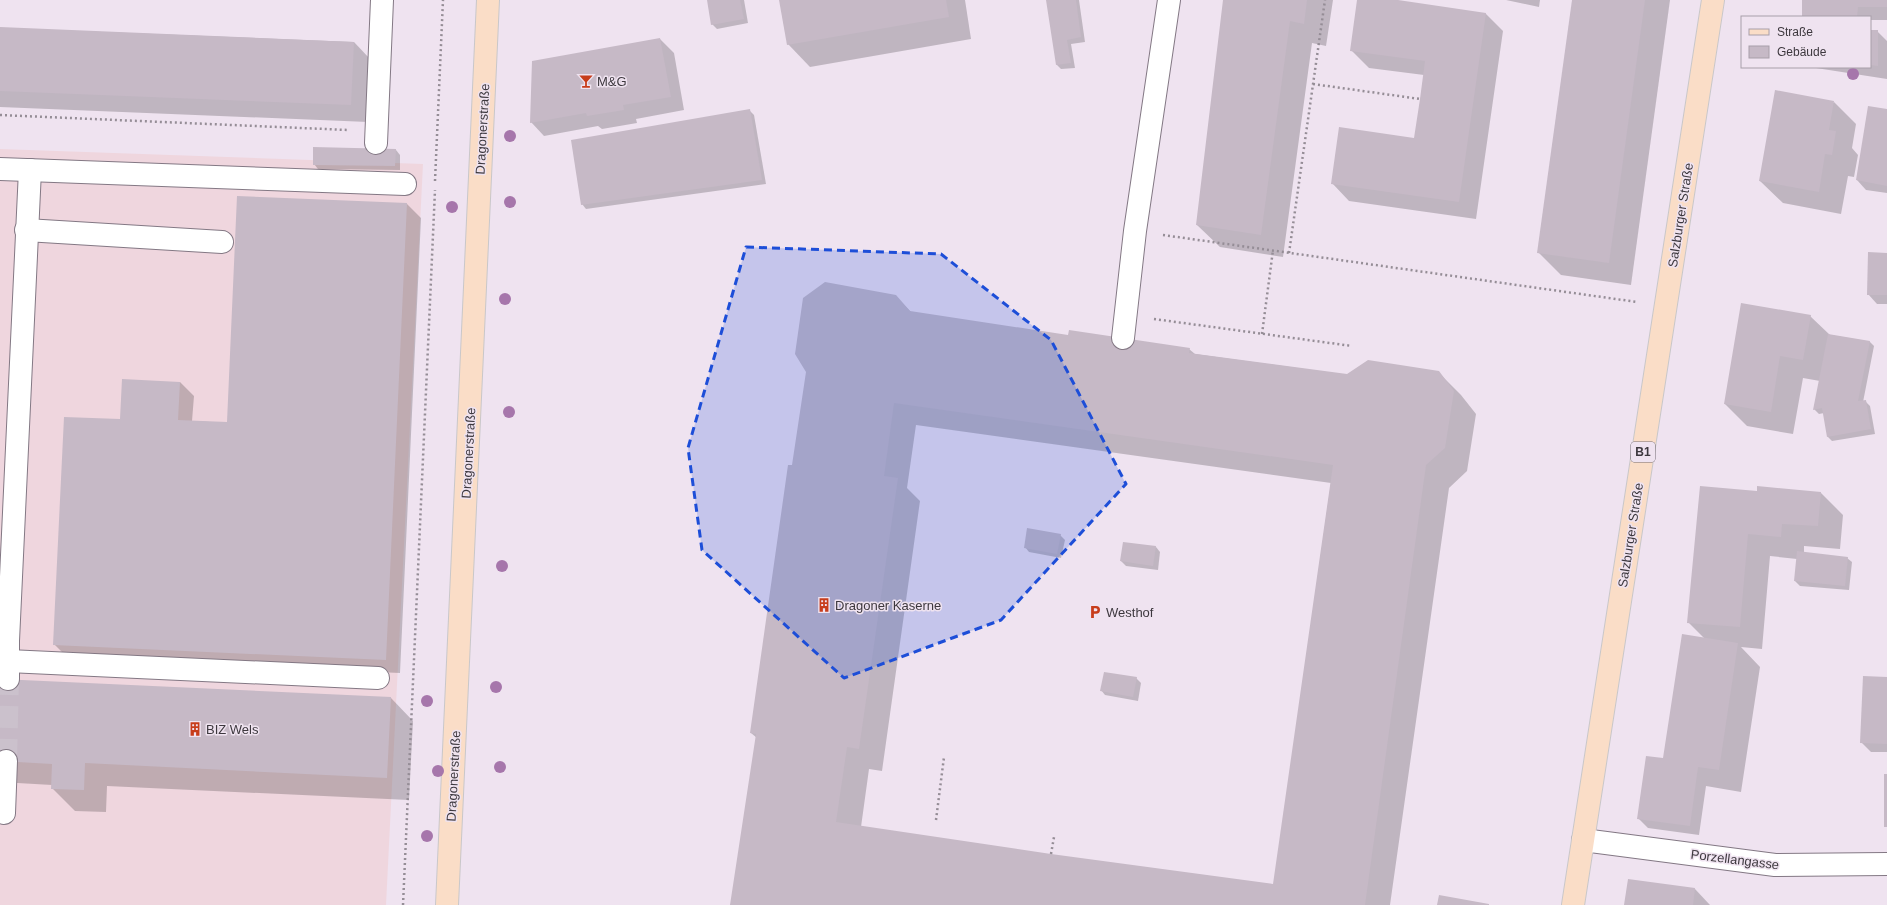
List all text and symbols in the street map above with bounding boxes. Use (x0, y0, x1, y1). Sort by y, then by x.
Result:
legend (1741, 16, 1871, 68)
text: Straße (1777, 25, 1813, 39)
text: Gebäude (1777, 45, 1827, 59)
bar icon: M&G (578, 73, 594, 89)
place label: M&G (597, 74, 627, 89)
street label: Dragonerstraße (473, 83, 492, 175)
street label: Salzburger Straße (1665, 162, 1696, 268)
street label: Dragonerstraße (459, 407, 478, 499)
road number: B1 (1631, 442, 1655, 462)
street label: Salzburger Straße (1615, 482, 1646, 588)
building icon: Dragoner Kaserne (816, 597, 832, 613)
place label: Dragoner Kaserne (835, 598, 941, 613)
parking icon: Westhof (1087, 604, 1103, 620)
place label: Westhof (1106, 605, 1154, 620)
building icon: BIZ Wels (187, 721, 203, 737)
place label: BIZ Wels (206, 722, 259, 737)
street label: Dragonerstraße (444, 730, 463, 822)
street label: Porzellangasse (1690, 847, 1780, 872)

